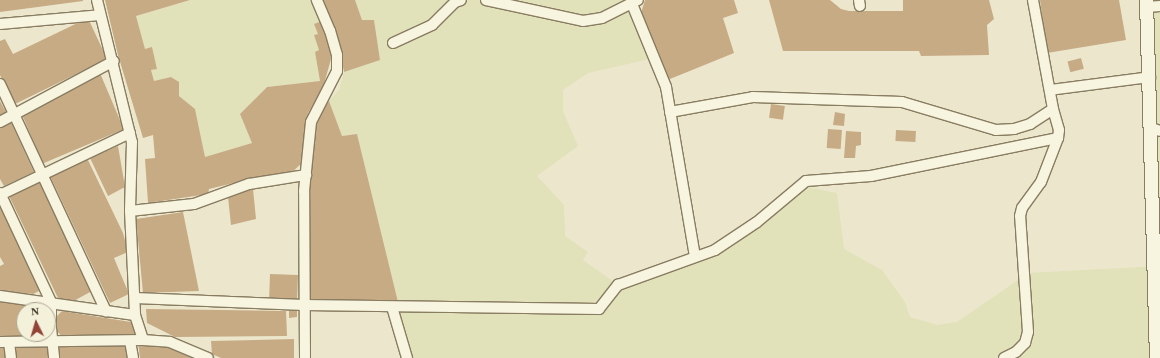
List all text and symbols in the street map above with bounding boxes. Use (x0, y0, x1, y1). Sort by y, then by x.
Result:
north arrow (16, 302, 56, 342)
text: N (31, 305, 40, 317)

